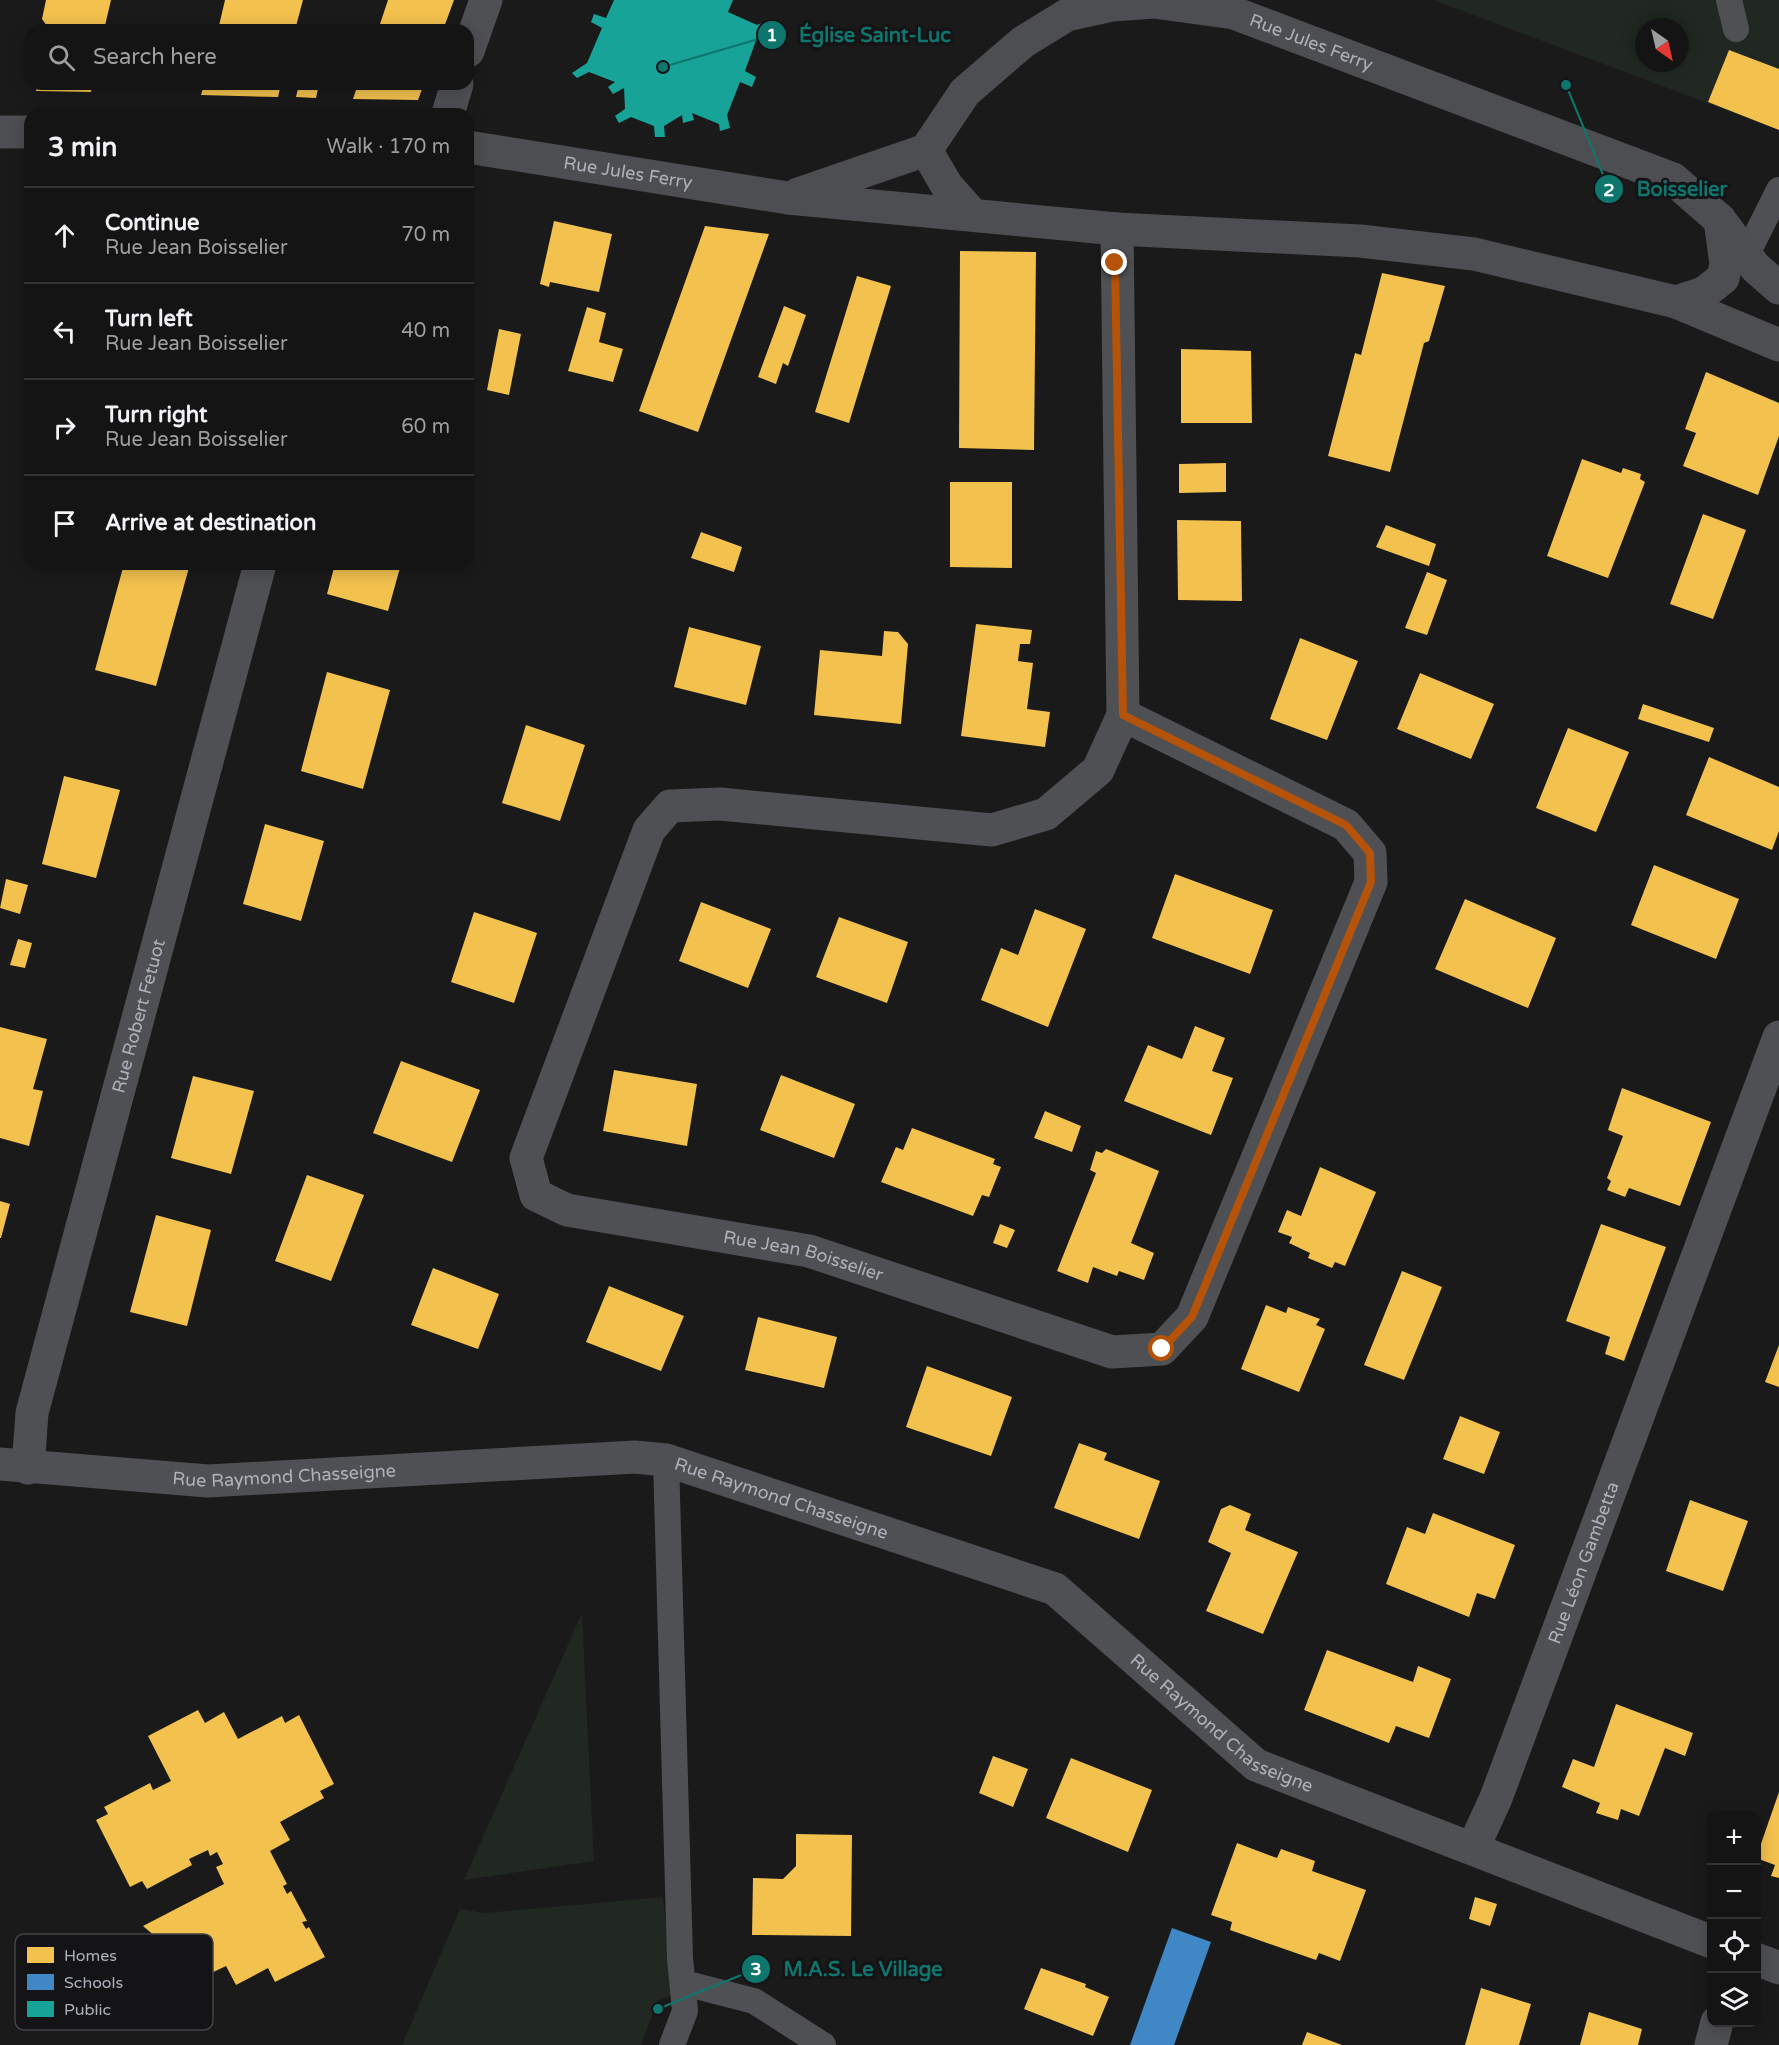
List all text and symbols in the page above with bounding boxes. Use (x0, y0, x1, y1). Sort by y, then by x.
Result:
street label: Rue Jules Ferry (1247, 9, 1376, 76)
callout: Église Saint-Luc (757, 16, 963, 54)
north arrow (1635, 18, 1689, 72)
text: Église Saint-Luc (799, 22, 951, 48)
search box (24, 24, 474, 90)
text: 1 (766, 24, 778, 46)
icon: search (45, 41, 78, 74)
text: Search here (93, 44, 217, 70)
text: 3 min (48, 132, 117, 163)
text: Walk · 170 m (327, 135, 450, 159)
street label: Rue Jules Ferry (562, 151, 694, 194)
callout: Boisselier (1594, 170, 1739, 208)
text: Boisselier (1637, 178, 1728, 202)
text: 2 (1603, 179, 1615, 201)
text: Continue (105, 210, 200, 236)
icon: ahead (48, 219, 81, 252)
text: 70 m (401, 223, 450, 247)
text: Rue Jean Boisselier (105, 236, 288, 260)
route end (1101, 249, 1127, 275)
text: Turn left (105, 306, 193, 332)
icon: left (48, 315, 81, 348)
text: 40 m (401, 319, 450, 343)
text: Rue Jean Boisselier (105, 332, 288, 356)
text: Turn right (105, 402, 207, 428)
icon: right (48, 411, 81, 444)
text: 60 m (401, 415, 450, 439)
text: Rue Jean Boisselier (105, 428, 288, 452)
icon: arrive (48, 507, 81, 540)
text: Arrive at destination (105, 510, 316, 536)
street label: Rue Robert Fetuot (107, 937, 170, 1096)
street label: Rue Jean Boisselier (722, 1226, 886, 1286)
route start (1148, 1335, 1174, 1361)
street label: Rue Raymond Chasseigne (672, 1453, 891, 1544)
street label: Rue Raymond Chasseigne (172, 1459, 397, 1492)
street label: Rue Léon Gambetta (1543, 1479, 1624, 1647)
street label: Rue Raymond Chasseigne (1126, 1649, 1316, 1797)
map controls (1707, 1811, 1761, 2027)
button: + (1707, 1811, 1761, 1865)
button: − (1707, 1865, 1761, 1919)
button: locate (1707, 1919, 1761, 1973)
legend (15, 1934, 213, 2030)
text: Homes (64, 1946, 117, 1966)
callout: M.A.S. Le Village (741, 1950, 955, 1988)
text: 3 (750, 1958, 762, 1980)
text: M.A.S. Le Village (783, 1958, 943, 1982)
text: Schools (64, 1973, 123, 1993)
button: layers (1707, 1973, 1761, 2027)
text: Public (64, 2000, 111, 2020)

